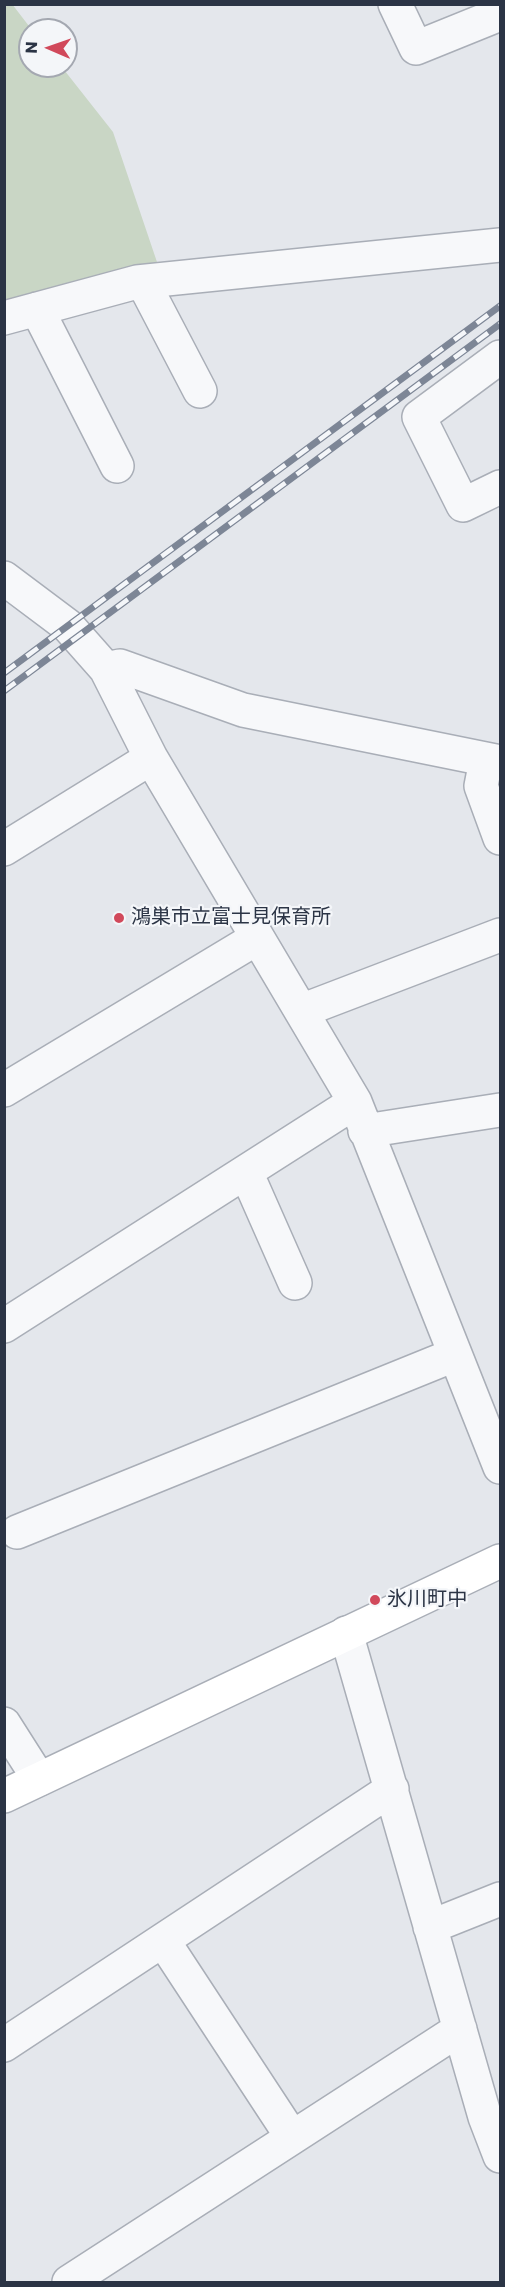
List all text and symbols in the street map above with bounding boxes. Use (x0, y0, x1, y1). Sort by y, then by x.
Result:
north arrow (18, 18, 78, 78)
text: N (20, 41, 43, 54)
place label: 鴻巣市立富士見保育所 (131, 906, 331, 930)
marker: 鴻巣市立富士見保育所 (112, 911, 126, 925)
place label: 氷川町中 (387, 1588, 467, 1612)
marker: 氷川町中 (368, 1593, 382, 1607)

